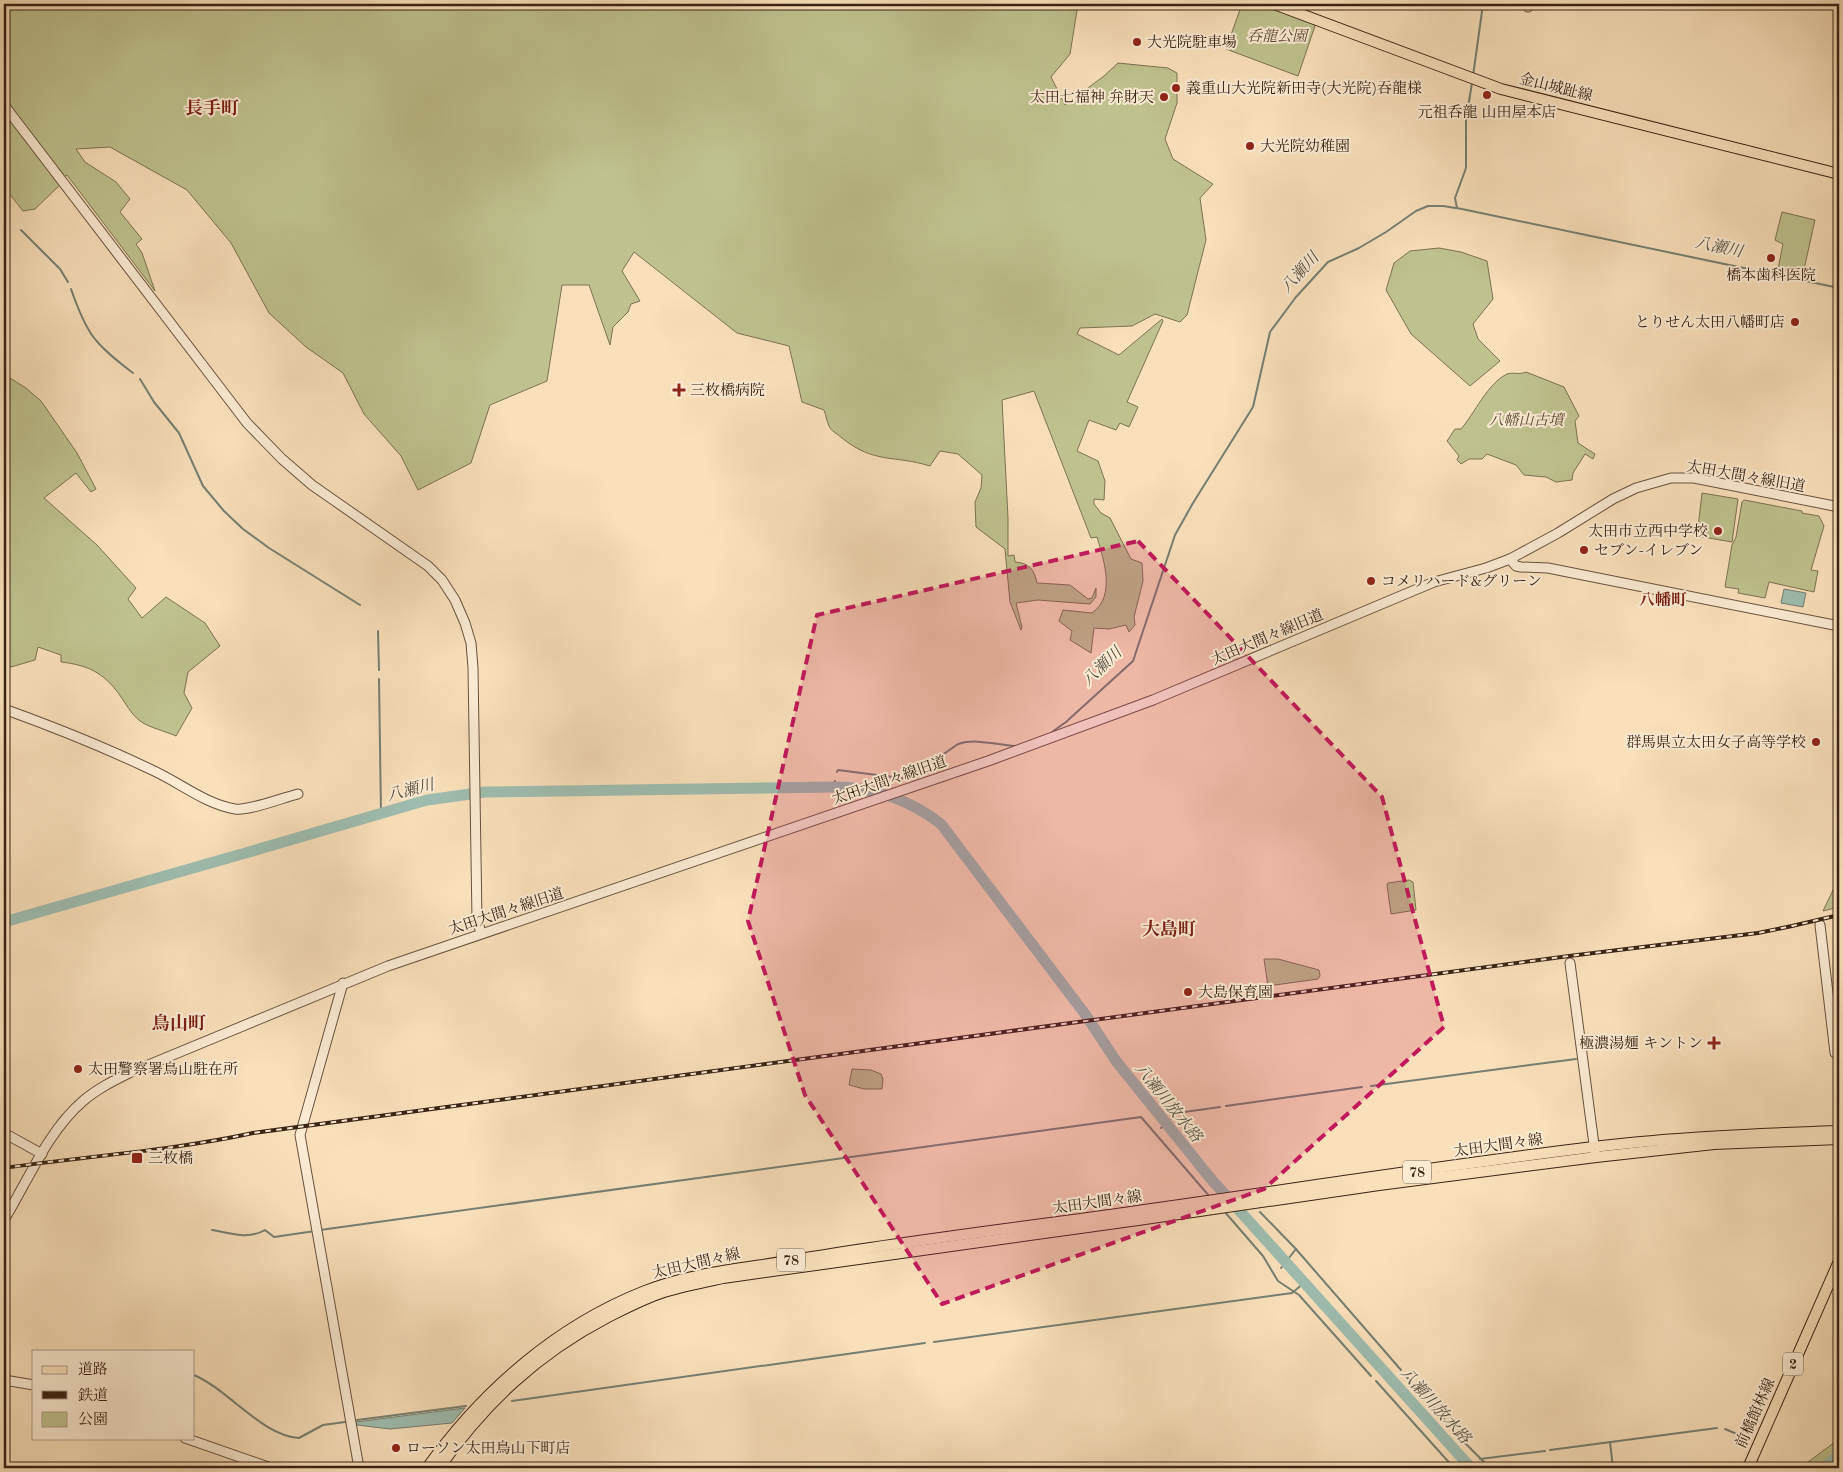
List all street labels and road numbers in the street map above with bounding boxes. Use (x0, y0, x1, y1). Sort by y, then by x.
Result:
street label: 金山城趾線 (1517, 70, 1594, 105)
street label: 太田大間々線旧道 (1685, 458, 1806, 495)
street label: 太田大間々線旧道 (1209, 606, 1326, 669)
street label: 太田大間々線旧道 (830, 753, 949, 808)
street label: 太田大間々線旧道 (446, 885, 566, 938)
street label: 太田大間々線 (1452, 1131, 1544, 1160)
road number: 78 (1403, 1160, 1431, 1184)
street label: 太田大間々線 (1051, 1188, 1143, 1217)
street label: 太田大間々線 (650, 1245, 742, 1282)
road number: 78 (777, 1248, 805, 1272)
road number: 2 (1783, 1352, 1803, 1376)
street label: 前橋館林線 (1732, 1375, 1778, 1451)

